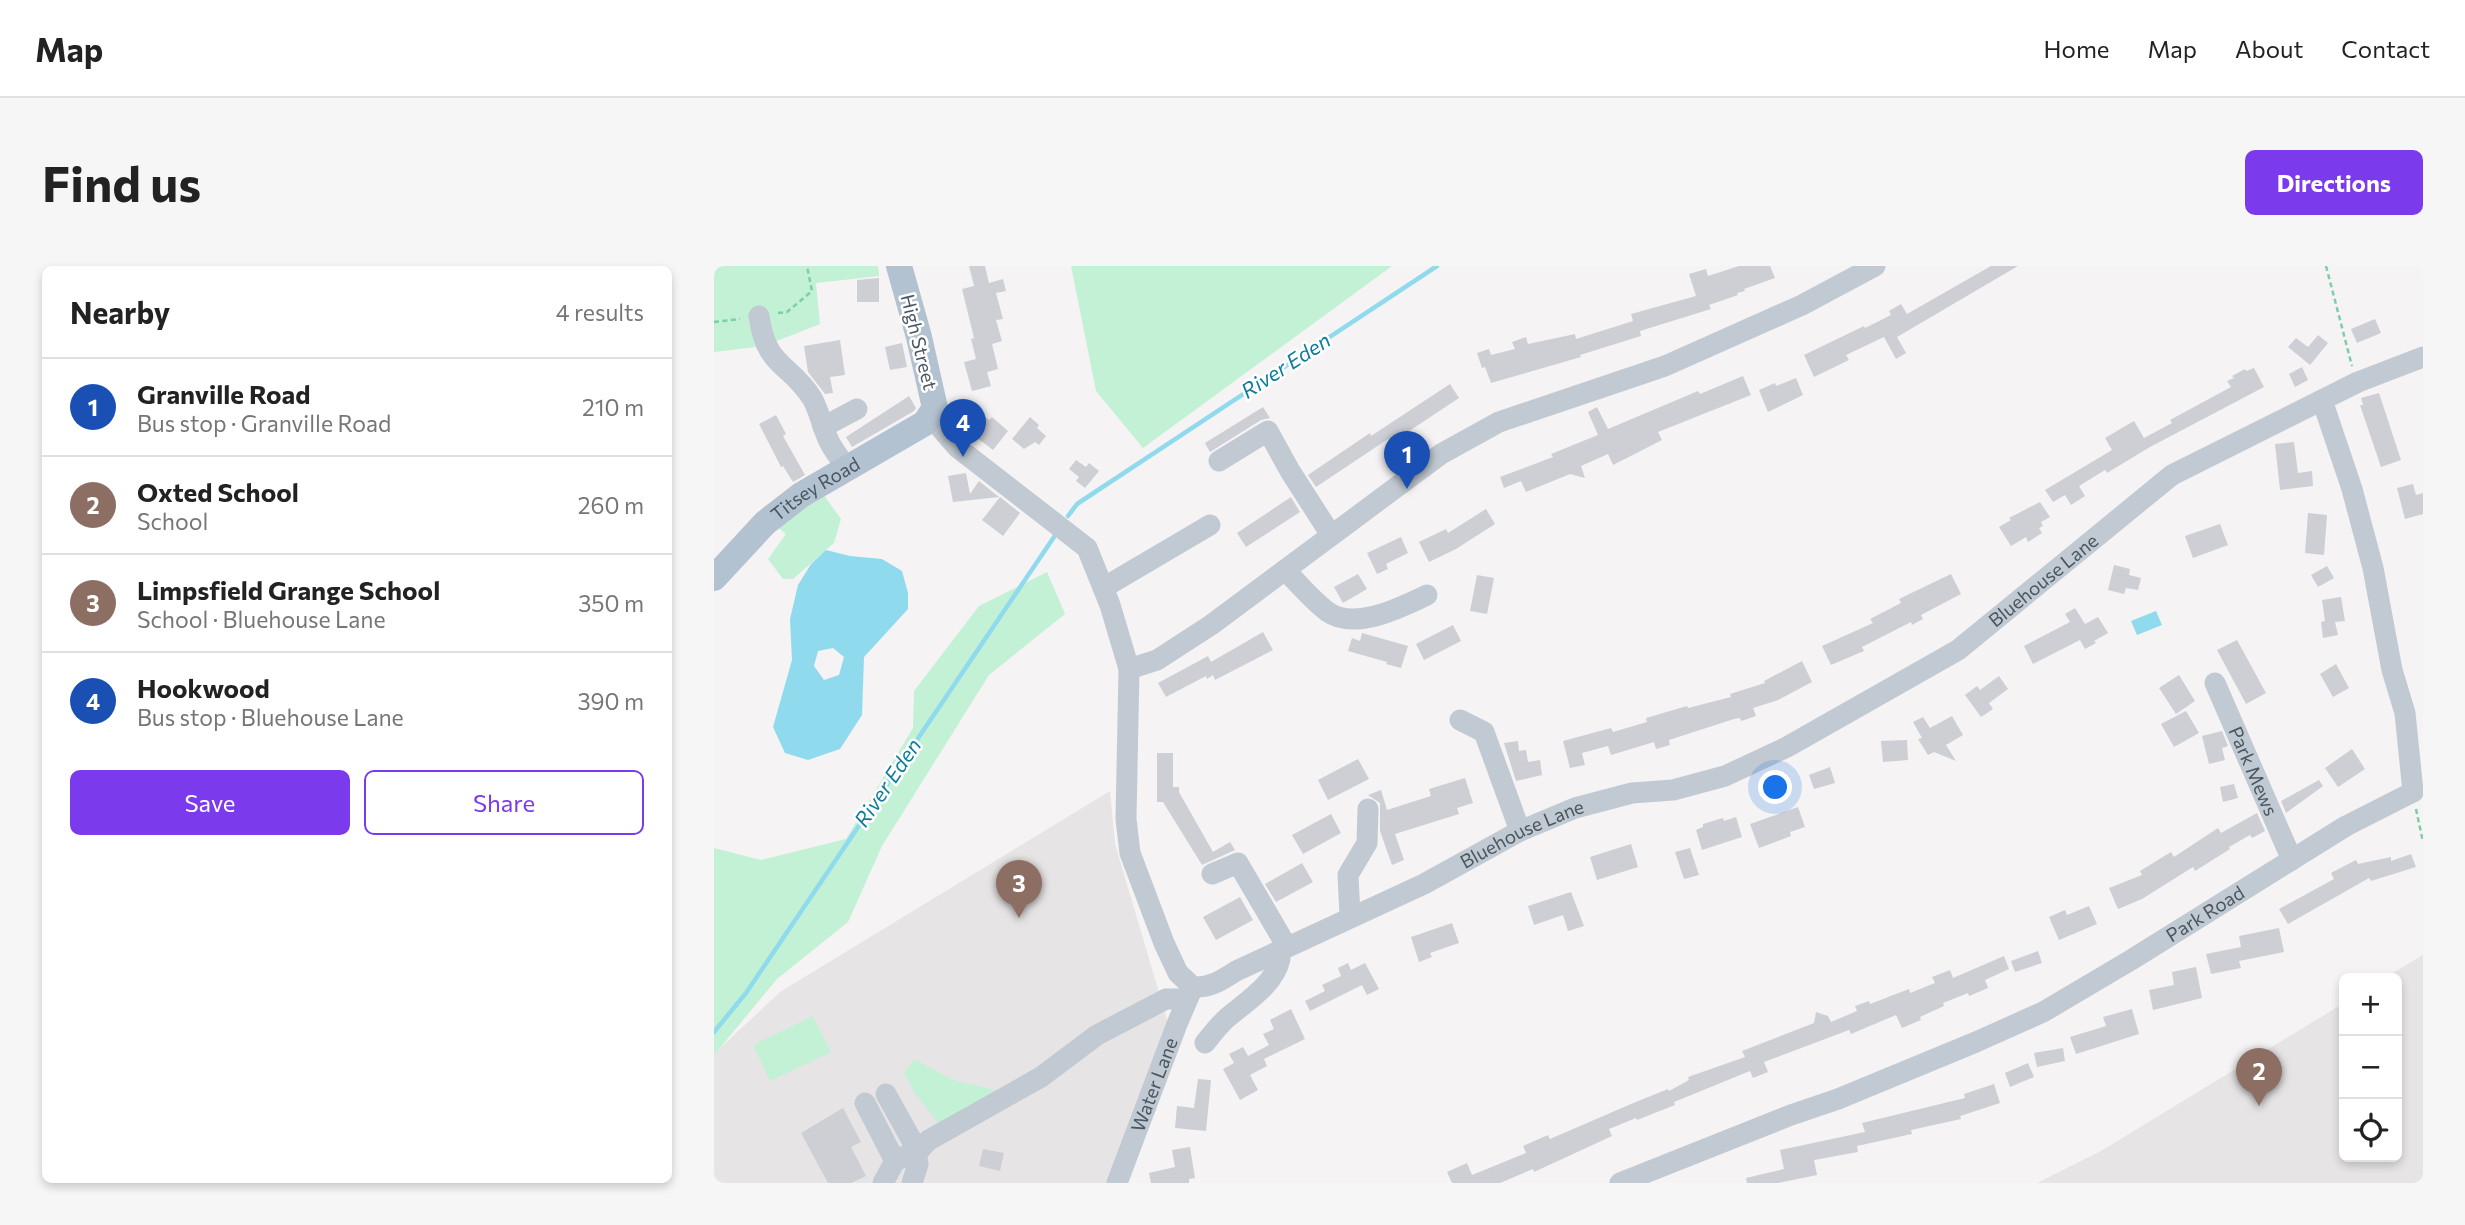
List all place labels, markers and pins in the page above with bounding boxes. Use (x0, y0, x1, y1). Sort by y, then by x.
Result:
pin: 4 (940, 399, 986, 457)
pin: 1 (1384, 431, 1430, 489)
pin: 3 (996, 860, 1042, 918)
pin: 2 (2236, 1048, 2282, 1106)

